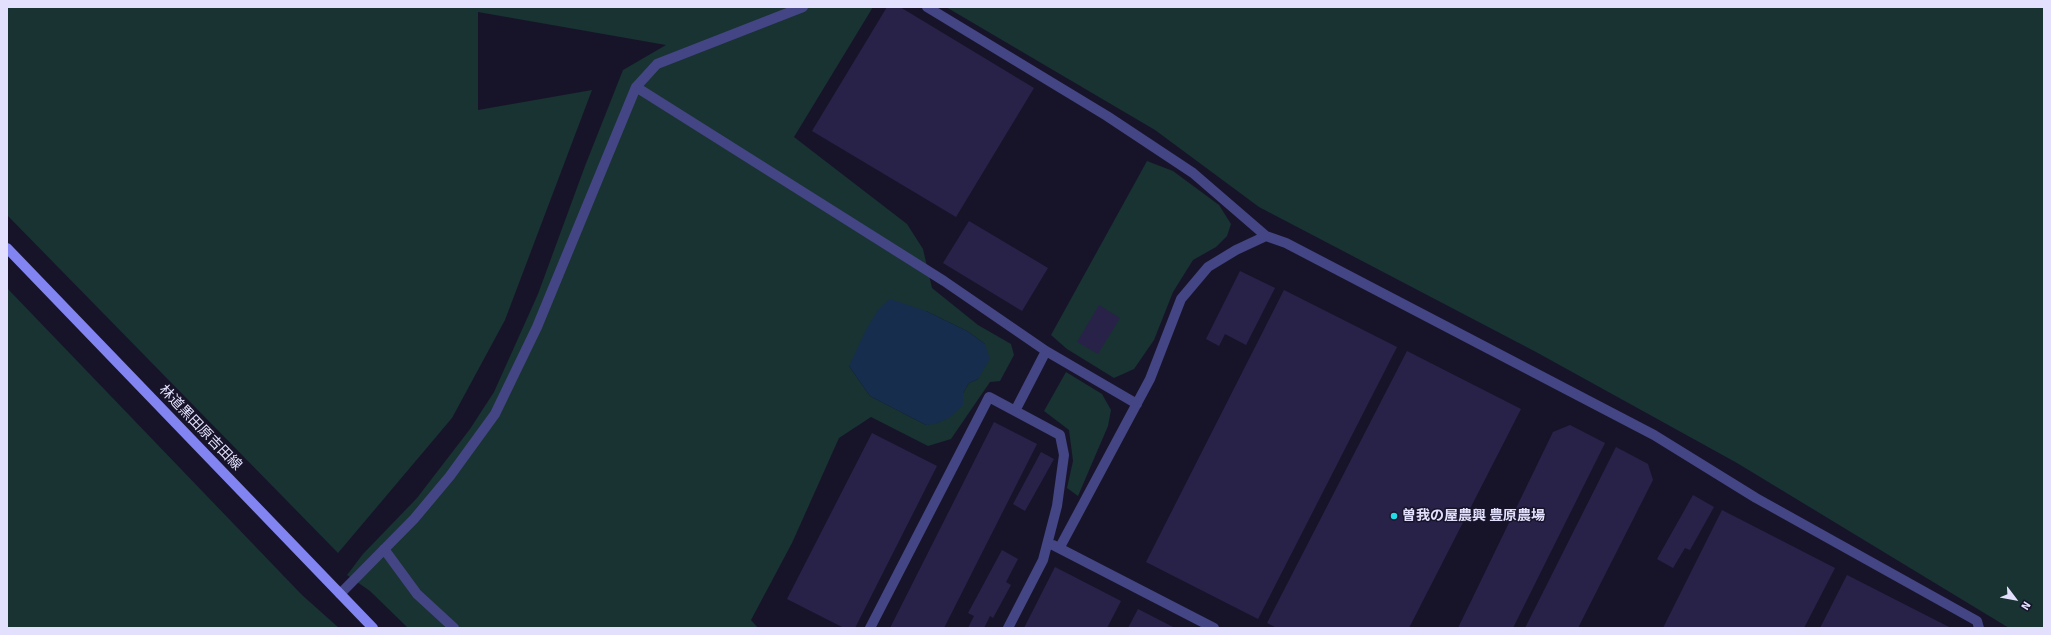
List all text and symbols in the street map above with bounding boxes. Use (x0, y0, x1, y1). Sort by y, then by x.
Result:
street label: 林道黒田原吉田線 (155, 382, 245, 474)
place label: 曽我の屋農興 豊原農場 (1402, 508, 1545, 524)
marker: 曽我の屋農興 豊原農場 (1389, 511, 1399, 521)
north arrow (1995, 579, 2035, 619)
text: N (2018, 599, 2033, 612)

